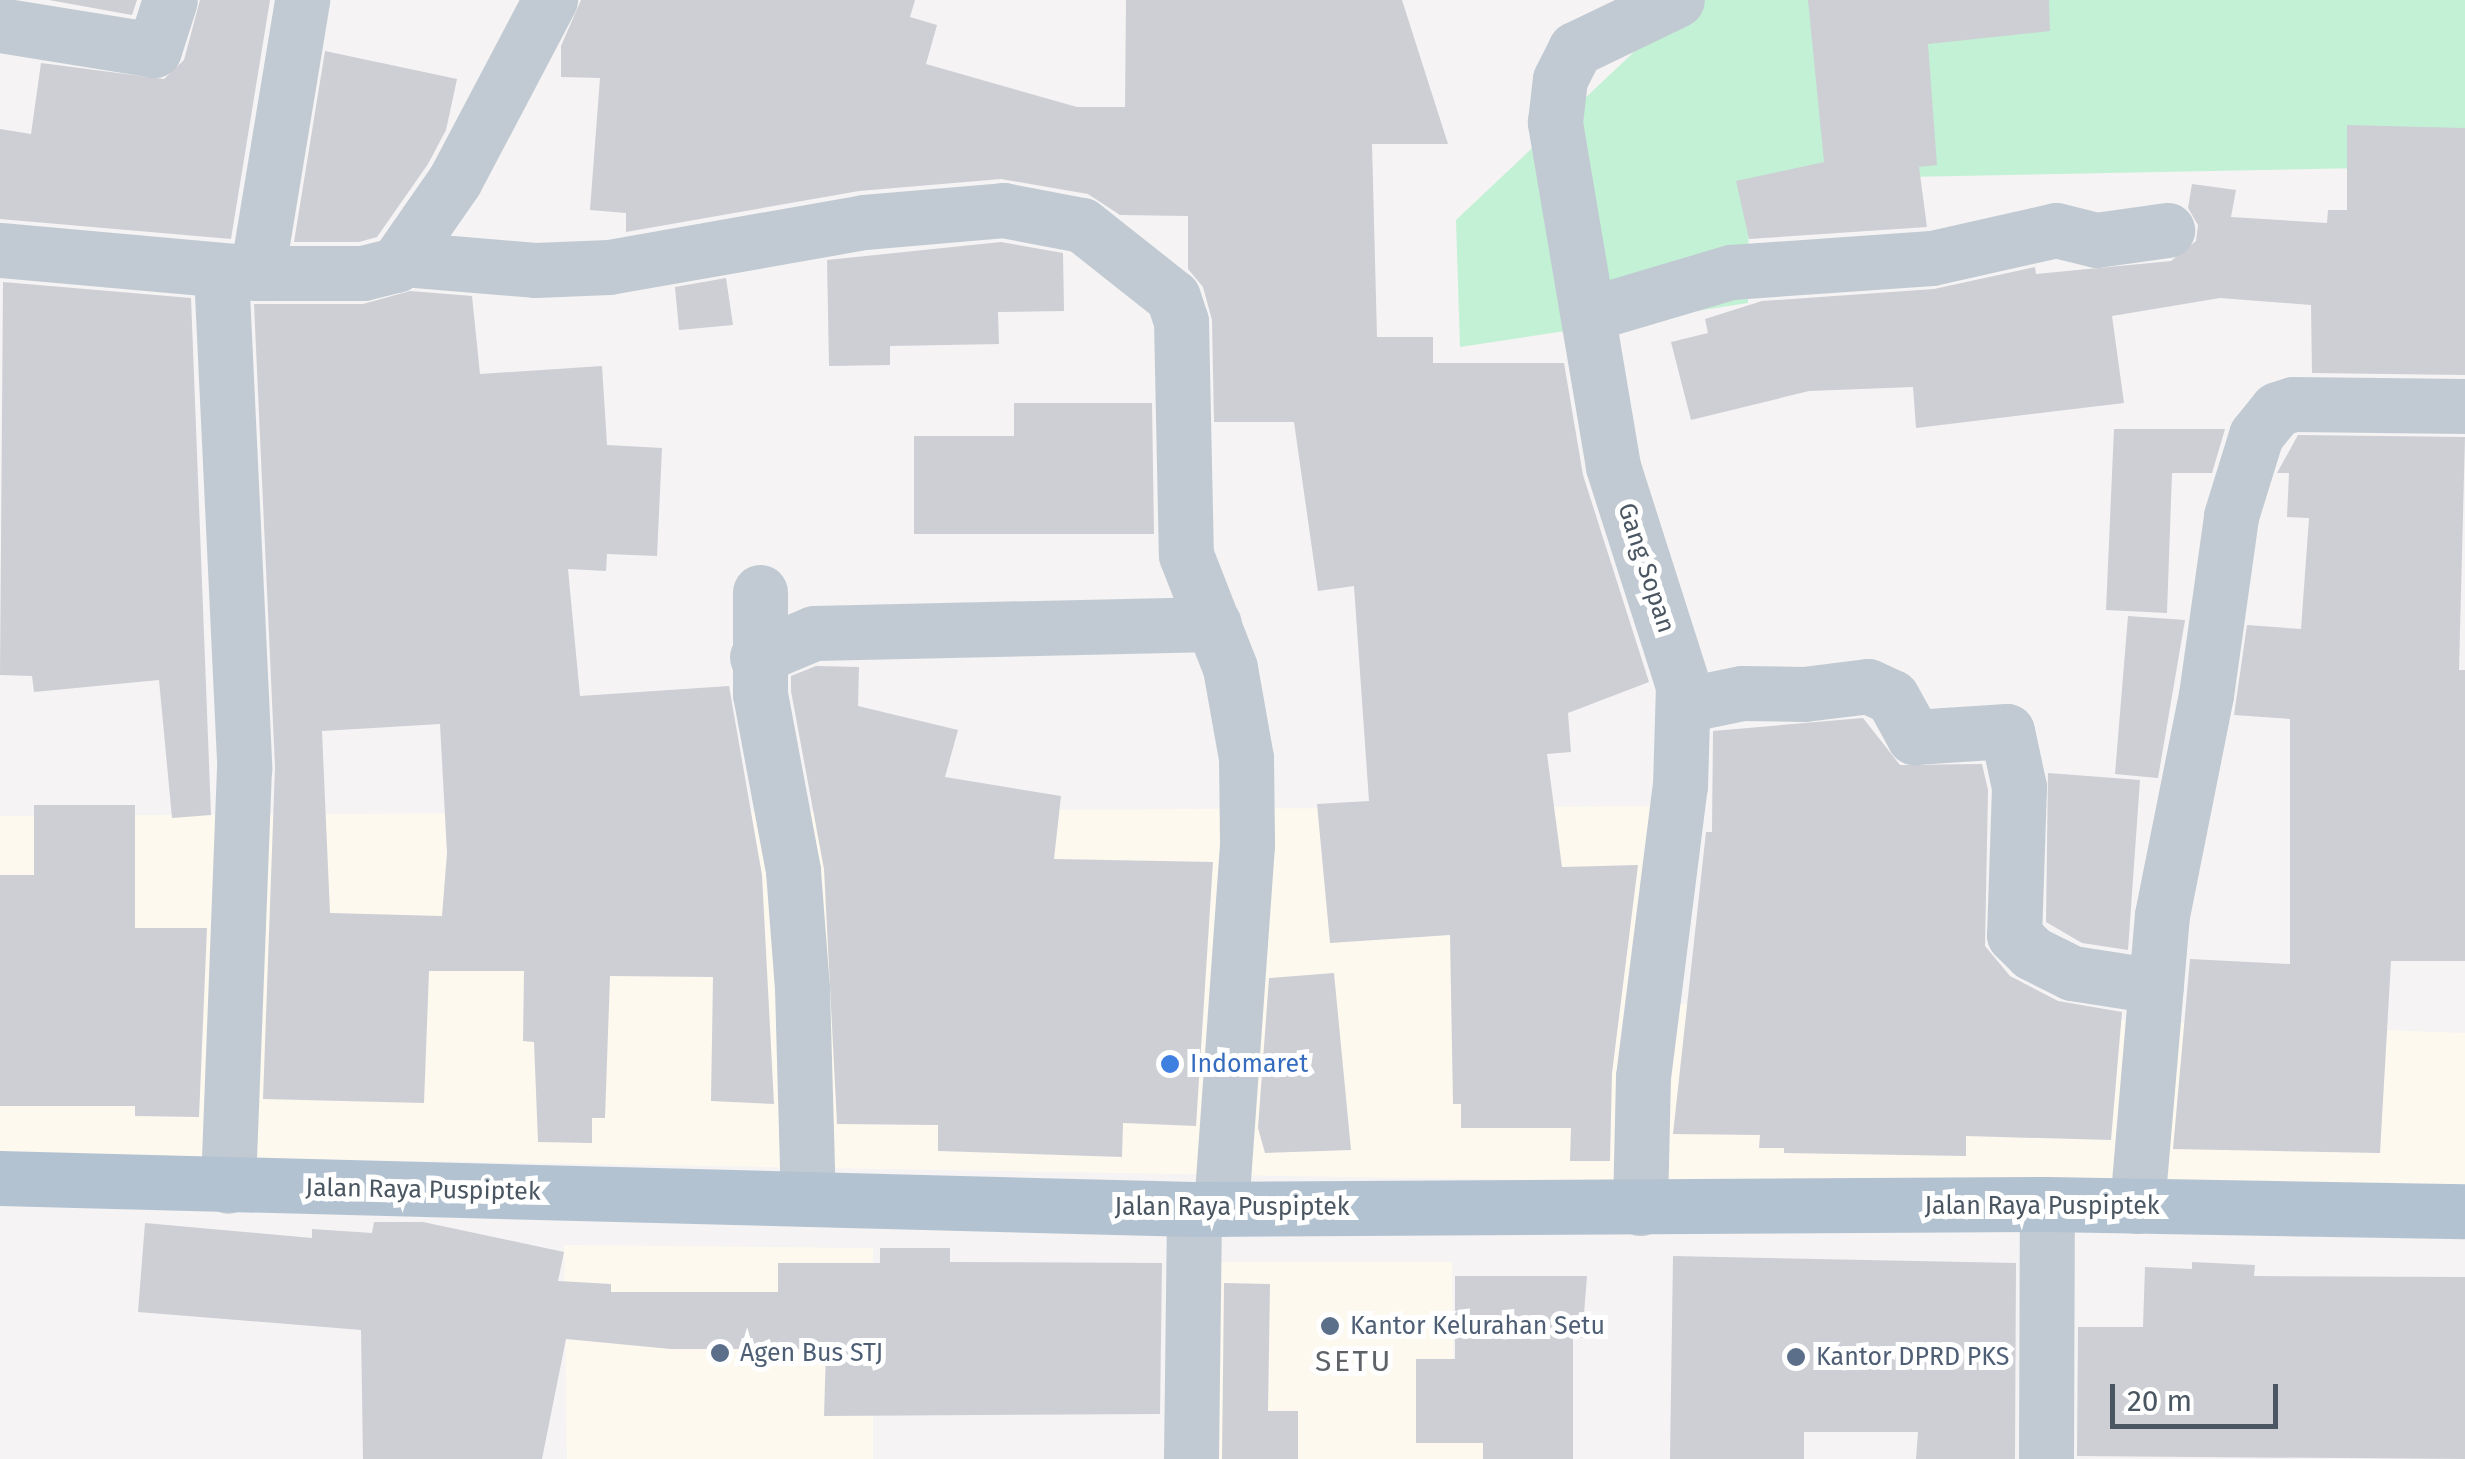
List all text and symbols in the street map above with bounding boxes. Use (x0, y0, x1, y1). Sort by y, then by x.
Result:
street label: Gang Sopan (1611, 499, 1681, 637)
place label: Indomaret (1190, 1049, 1308, 1079)
marker: Indomaret (1159, 1053, 1181, 1075)
street label: Jalan Raya Puspiptek (305, 1173, 541, 1207)
street label: Jalan Raya Puspiptek (1924, 1191, 2160, 1221)
street label: Jalan Raya Puspiptek (1114, 1192, 1350, 1222)
place label: Kantor Kelurahan Setu (1350, 1311, 1605, 1341)
marker: Kantor Kelurahan Setu (1319, 1315, 1341, 1337)
place label: Agen Bus STJ (740, 1338, 883, 1368)
marker: Agen Bus STJ (709, 1342, 731, 1364)
place label: Kantor DPRD PKS (1816, 1342, 2009, 1372)
district label: SETU (1315, 1343, 1393, 1379)
marker: Kantor DPRD PKS (1785, 1346, 1807, 1368)
scale bar (2115, 1364, 2282, 1426)
text: 20 m (2127, 1383, 2192, 1419)

